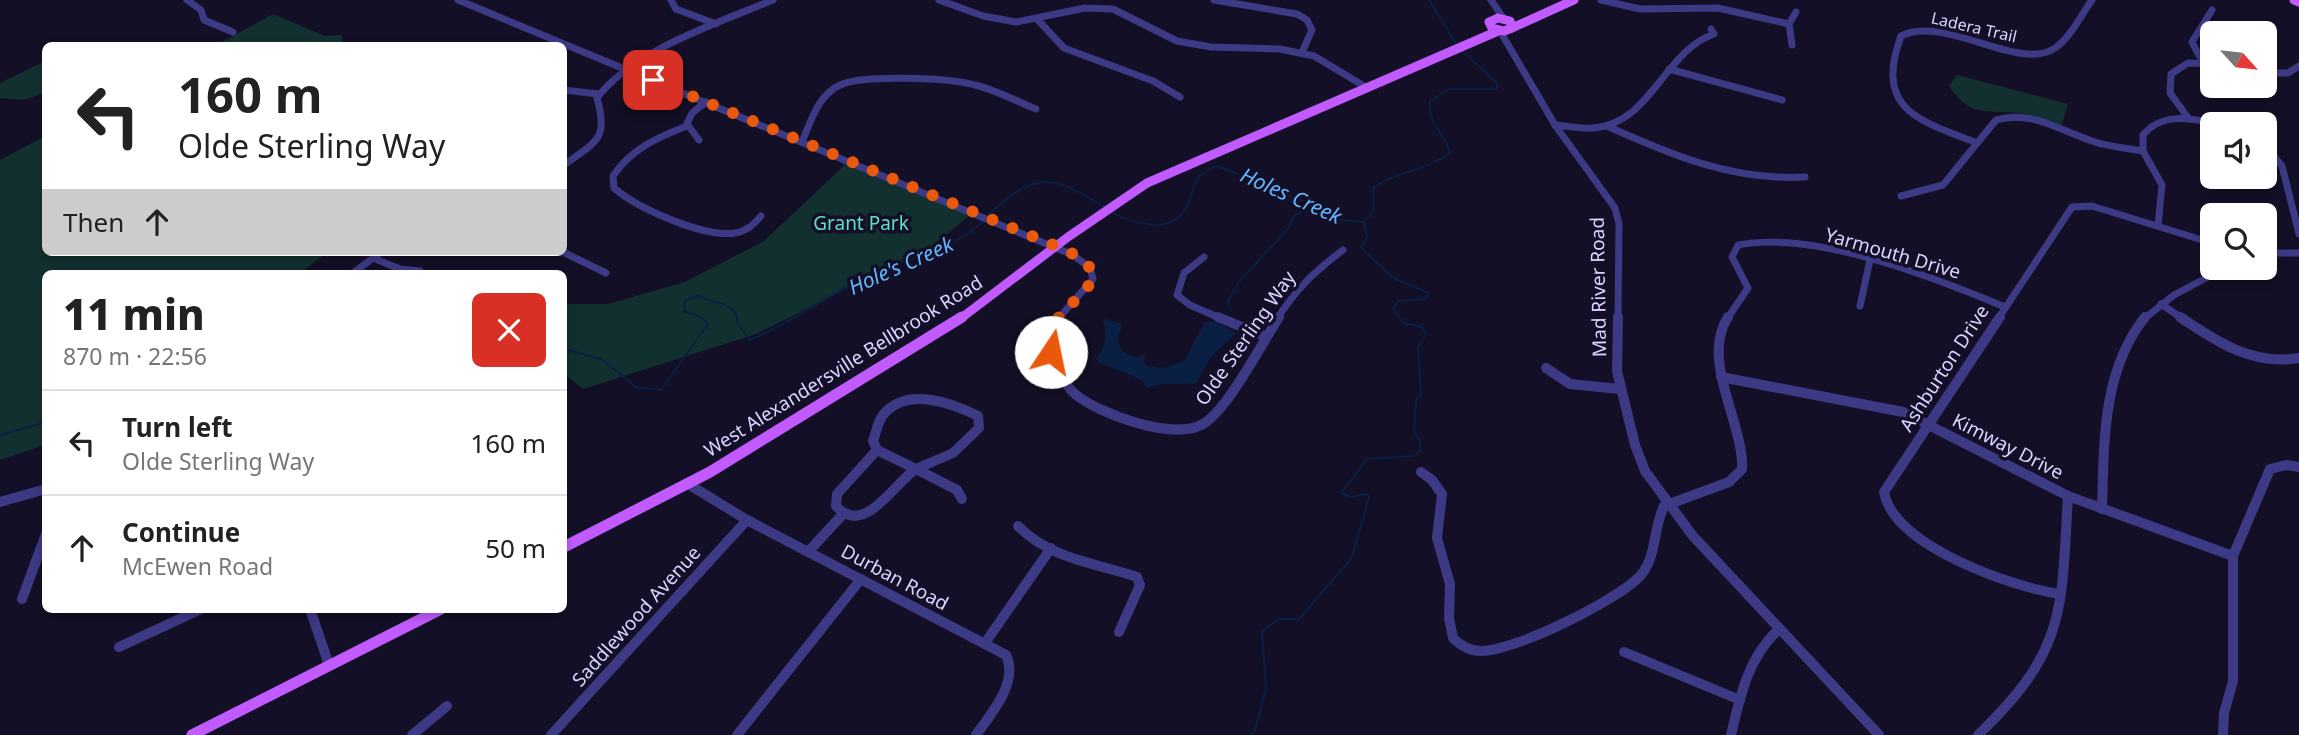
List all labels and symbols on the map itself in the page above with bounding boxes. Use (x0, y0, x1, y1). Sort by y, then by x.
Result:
street label: Ladera Trail (1929, 6, 2019, 48)
north arrow (2200, 21, 2277, 98)
pin (623, 50, 683, 110)
water label: Holes Creek (1236, 160, 1348, 231)
park label: Grant Park (813, 210, 909, 236)
street label: Mad River Road (1584, 217, 1612, 357)
street label: Yarmouth Drive (1822, 221, 1964, 285)
water label: Hole's Creek (844, 229, 959, 301)
street label: Olde Sterling Way (1189, 265, 1301, 410)
street label: West Alexandersville Bellbrook Road (699, 269, 987, 463)
street label: Ashburton Drive (1893, 300, 1995, 436)
position arrow (1014, 315, 1088, 389)
street label: Kimway Drive (1948, 407, 2068, 485)
street label: Durban Road (837, 538, 953, 616)
street label: Saddlewood Avenue (566, 540, 706, 692)

